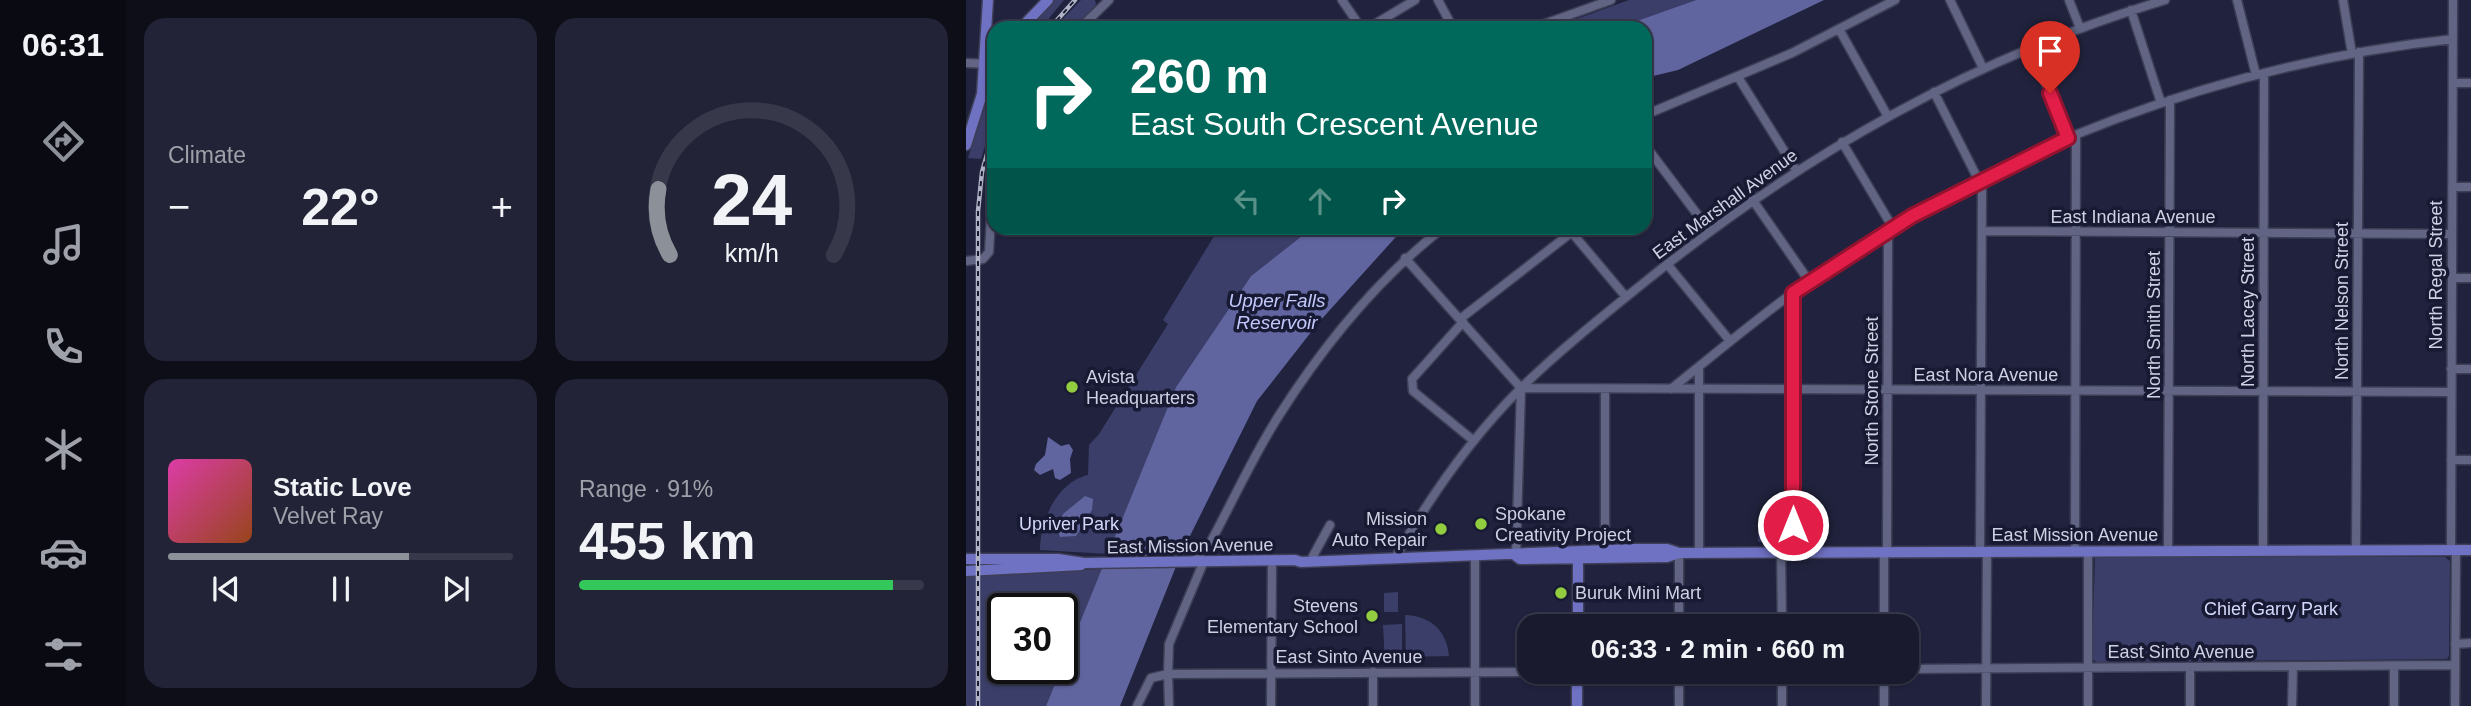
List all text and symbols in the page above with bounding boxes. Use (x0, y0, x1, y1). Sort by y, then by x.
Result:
pin (2020, 21, 2080, 93)
text: 06:31 (22, 27, 104, 63)
icon: arrive (2031, 32, 2069, 70)
icon: right (1015, 49, 1106, 140)
text: 260 m (1130, 49, 1269, 103)
text: East South Crescent Avenue (1130, 106, 1539, 142)
icon: directions (39, 117, 88, 166)
text: Climate (168, 142, 246, 168)
street label: East Marshall Avenue (1649, 145, 1801, 263)
text: 24 (711, 160, 792, 241)
text: 22° (301, 178, 380, 236)
icon: left (1228, 182, 1266, 220)
icon: ahead (1301, 182, 1339, 220)
icon: right (1374, 182, 1412, 220)
text: − (168, 186, 190, 228)
text: + (491, 186, 513, 228)
street label: North Regal Street (2426, 200, 2446, 350)
street label: East Indiana Avenue (2051, 207, 2215, 227)
icon: music (39, 220, 88, 269)
street label: North Nelson Street (2332, 222, 2352, 380)
street label: North Lacey Street (2238, 237, 2258, 387)
text: km/h (724, 239, 779, 267)
street label: North Smith Street (2144, 251, 2164, 399)
water label: Upper Falls Reservoir (1228, 290, 1326, 333)
street label: North Stone Street (1862, 316, 1882, 466)
icon: phone (39, 322, 88, 371)
street label: East Nora Avenue (1914, 365, 2058, 385)
place label: Avista Headquarters (1086, 367, 1195, 408)
marker: Avista Headquarters (1064, 379, 1080, 395)
icon: climate (39, 425, 88, 474)
text: Static Love (273, 472, 412, 502)
text: Range · 91% (579, 476, 713, 502)
position arrow (1756, 488, 1830, 562)
text: Velvet Ray (273, 503, 383, 529)
place label: Spokane Creativity Project (1495, 504, 1631, 545)
place label: Mission Auto Repair (1332, 509, 1427, 550)
text: 455 km (579, 512, 755, 570)
park label: Upriver Park (1019, 514, 1120, 534)
marker: Spokane Creativity Project (1473, 516, 1489, 532)
marker: Mission Auto Repair (1433, 521, 1449, 537)
street label: East Mission Avenue (1992, 525, 2158, 545)
icon: car (39, 528, 88, 577)
street label: East Mission Avenue (1106, 535, 1274, 557)
icon: previous (207, 570, 245, 608)
icon: pause (322, 570, 360, 608)
icon: next (437, 570, 475, 608)
place label: Buruk Mini Mart (1575, 583, 1701, 603)
marker: Buruk Mini Mart (1553, 585, 1569, 601)
speed limit sign: 30 (987, 593, 1078, 684)
place label: Stevens Elementary School (1207, 596, 1358, 637)
park label: Chief Garry Park (2204, 599, 2339, 619)
marker: Stevens Elementary School (1364, 608, 1380, 624)
icon: filters (39, 630, 88, 679)
text: 06:33 · 2 min · 660 m (1591, 634, 1845, 664)
street label: East Sinto Avenue (2108, 642, 2254, 662)
street label: East Sinto Avenue (1276, 647, 1422, 667)

